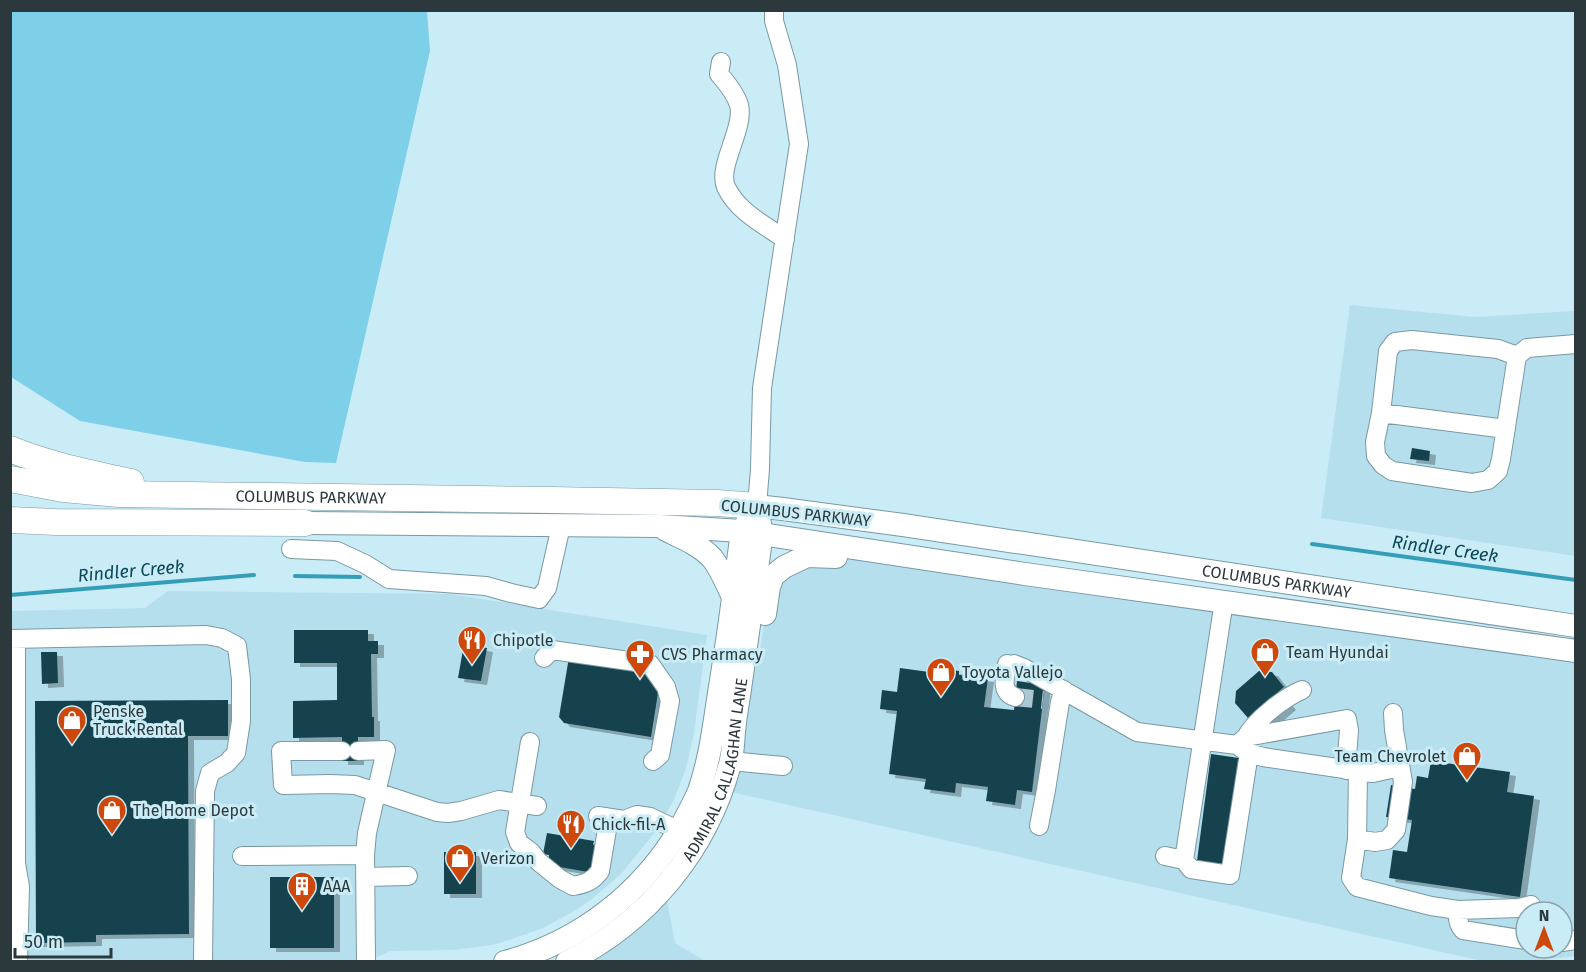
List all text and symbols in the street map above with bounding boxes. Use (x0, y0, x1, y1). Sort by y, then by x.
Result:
street label: COLUMBUS PARKWAY (235, 486, 386, 507)
street label: COLUMBUS PARKWAY (720, 496, 872, 530)
water label: Rindler Creek (1390, 531, 1500, 567)
water label: Rindler Creek (77, 555, 185, 587)
street label: COLUMBUS PARKWAY (1201, 560, 1353, 602)
restaurant icon: Chipotle (456, 624, 488, 666)
place label: Chipotle (493, 631, 553, 650)
shop icon: Team Hyundai (1249, 636, 1281, 678)
pharmacy icon: CVS Pharmacy (624, 638, 656, 680)
place label: Team Hyundai (1286, 643, 1389, 662)
place label: CVS Pharmacy (661, 645, 763, 664)
shop icon: Toyota Vallejo (925, 656, 957, 698)
place label: Toyota Vallejo (962, 663, 1063, 682)
street label: ADMIRAL CALLAGHAN LANE (678, 676, 751, 865)
place label: Penske Truck Rental (93, 702, 183, 739)
shop icon: Penske Truck Rental (56, 704, 88, 746)
shop icon: Team Chevrolet (1451, 740, 1483, 782)
place label: Team Chevrolet (1335, 747, 1446, 766)
shop icon: The Home Depot (96, 794, 128, 836)
place label: The Home Depot (133, 801, 254, 820)
restaurant icon: Chick-fil-A (555, 808, 587, 850)
place label: Chick-fil-A (592, 815, 666, 834)
shop icon: Verizon (444, 842, 476, 884)
place label: Verizon (481, 849, 535, 868)
building icon: AAA (286, 870, 318, 912)
place label: AAA (323, 877, 351, 896)
north arrow (1514, 900, 1574, 960)
text: N (1539, 906, 1549, 925)
scale bar (15, 921, 111, 959)
text: 50 m (24, 931, 63, 953)

